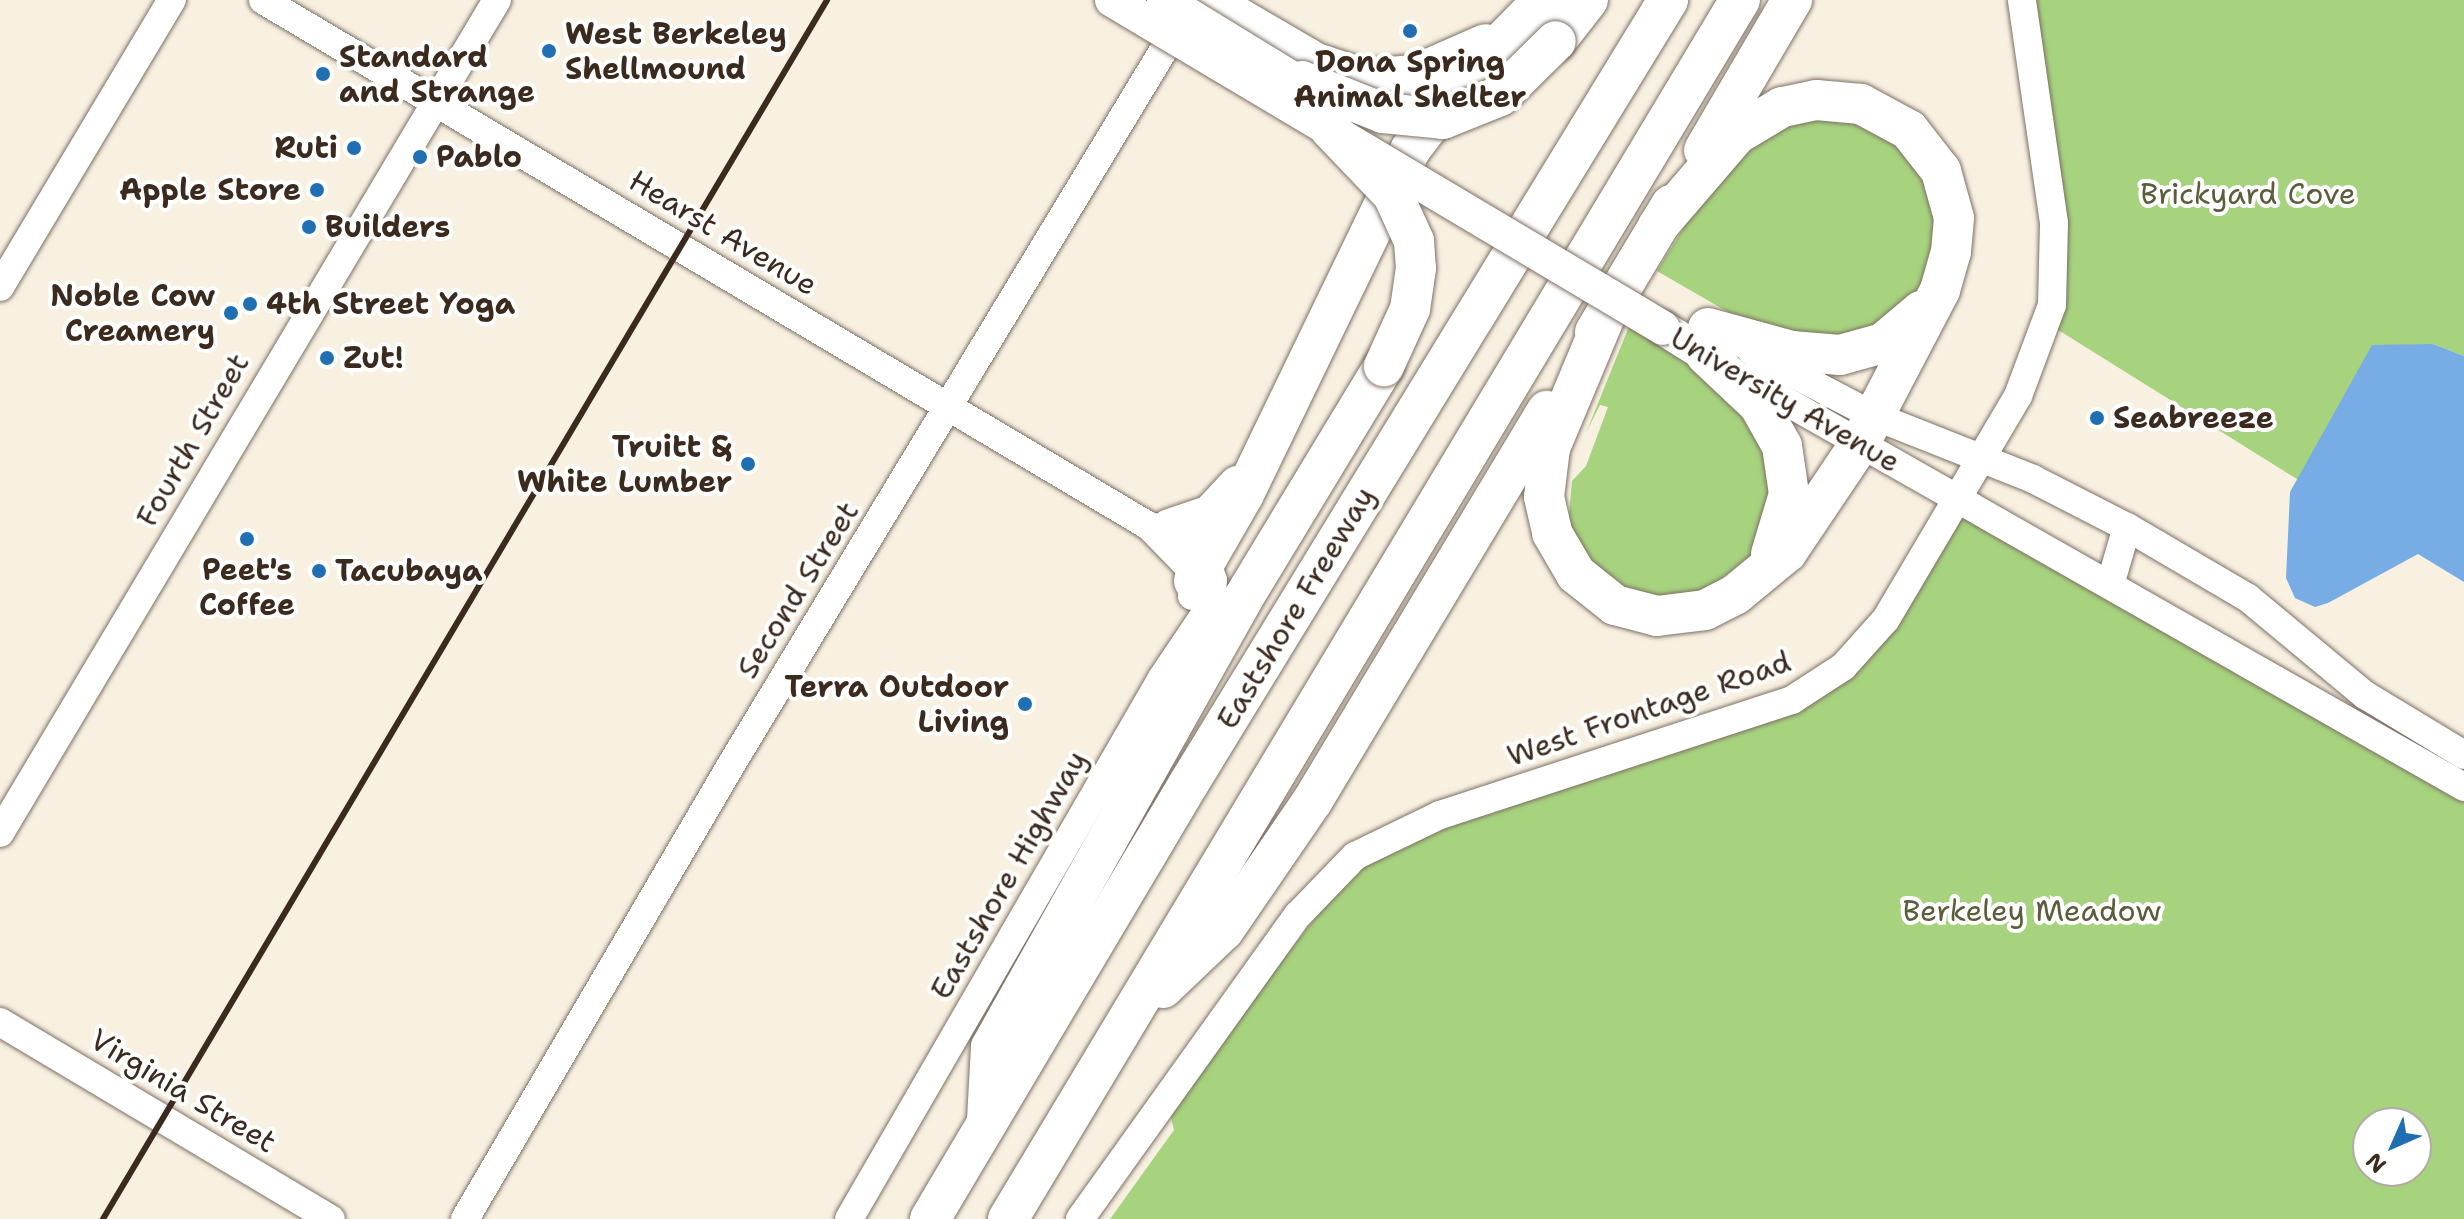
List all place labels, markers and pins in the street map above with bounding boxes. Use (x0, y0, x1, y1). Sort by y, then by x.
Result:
place label: West Berkeley Shellmound (565, 16, 787, 86)
marker: Dona Spring Animal Shelter (1401, 22, 1419, 40)
place label: Standard and Strange (339, 39, 535, 110)
marker: West Berkeley Shellmound (540, 42, 558, 60)
place label: Dona Spring Animal Shelter (1294, 44, 1526, 114)
marker: Standard and Strange (314, 65, 332, 83)
place label: Ruti (274, 130, 338, 166)
marker: Ruti (345, 139, 363, 157)
place label: Pablo (436, 139, 522, 175)
marker: Pablo (411, 148, 429, 166)
place label: Apple Store (119, 172, 301, 208)
marker: Apple Store (308, 181, 326, 199)
place label: Builders (325, 209, 450, 245)
marker: Builders (300, 218, 318, 236)
place label: Noble Cow Creamery (50, 278, 215, 348)
place label: 4th Street Yoga (266, 286, 515, 322)
marker: 4th Street Yoga (241, 295, 259, 313)
marker: Noble Cow Creamery (222, 304, 240, 322)
place label: Zut! (343, 340, 404, 376)
marker: Zut! (318, 349, 336, 367)
place label: Seabreeze (2113, 400, 2274, 436)
marker: Seabreeze (2088, 409, 2106, 427)
place label: Truitt & White Lumber (517, 429, 732, 500)
marker: Truitt & White Lumber (739, 455, 757, 473)
marker: Peet's Coffee (238, 530, 256, 548)
place label: Peet's Coffee (199, 552, 295, 622)
place label: Tacubaya (335, 553, 483, 589)
marker: Tacubaya (310, 562, 328, 580)
place label: Terra Outdoor Living (785, 669, 1009, 740)
marker: Terra Outdoor Living (1016, 695, 1034, 713)

